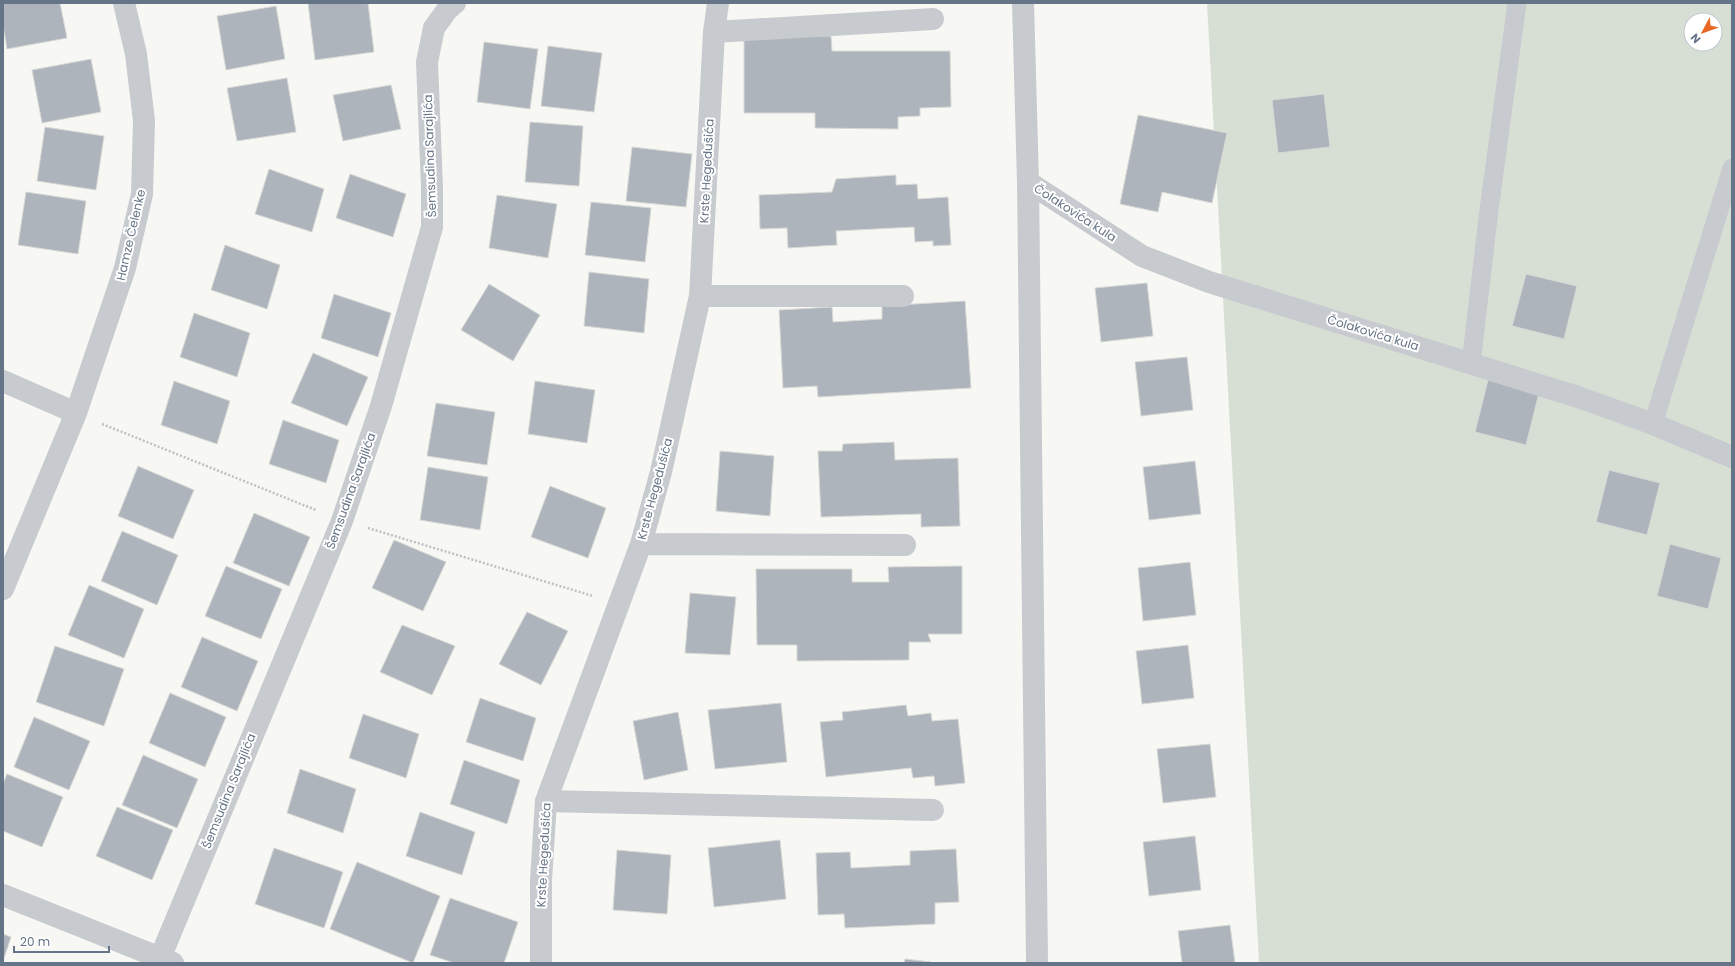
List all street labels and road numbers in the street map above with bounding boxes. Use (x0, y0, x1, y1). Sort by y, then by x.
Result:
street label: Šemsudina Sarajlića (419, 94, 440, 218)
street label: Krste Hegedušića (695, 118, 718, 224)
street label: Čolakovića kula (1031, 180, 1120, 246)
street label: Hamze Čelenke (112, 188, 149, 282)
street label: Čolakovića kula (1325, 310, 1421, 355)
street label: Šemsudina Sarajlića (322, 430, 380, 551)
street label: Krste Hegedušića (633, 436, 676, 542)
street label: Šemsudina Sarajlića (198, 731, 259, 851)
street label: Krste Hegedušića (532, 802, 555, 908)

